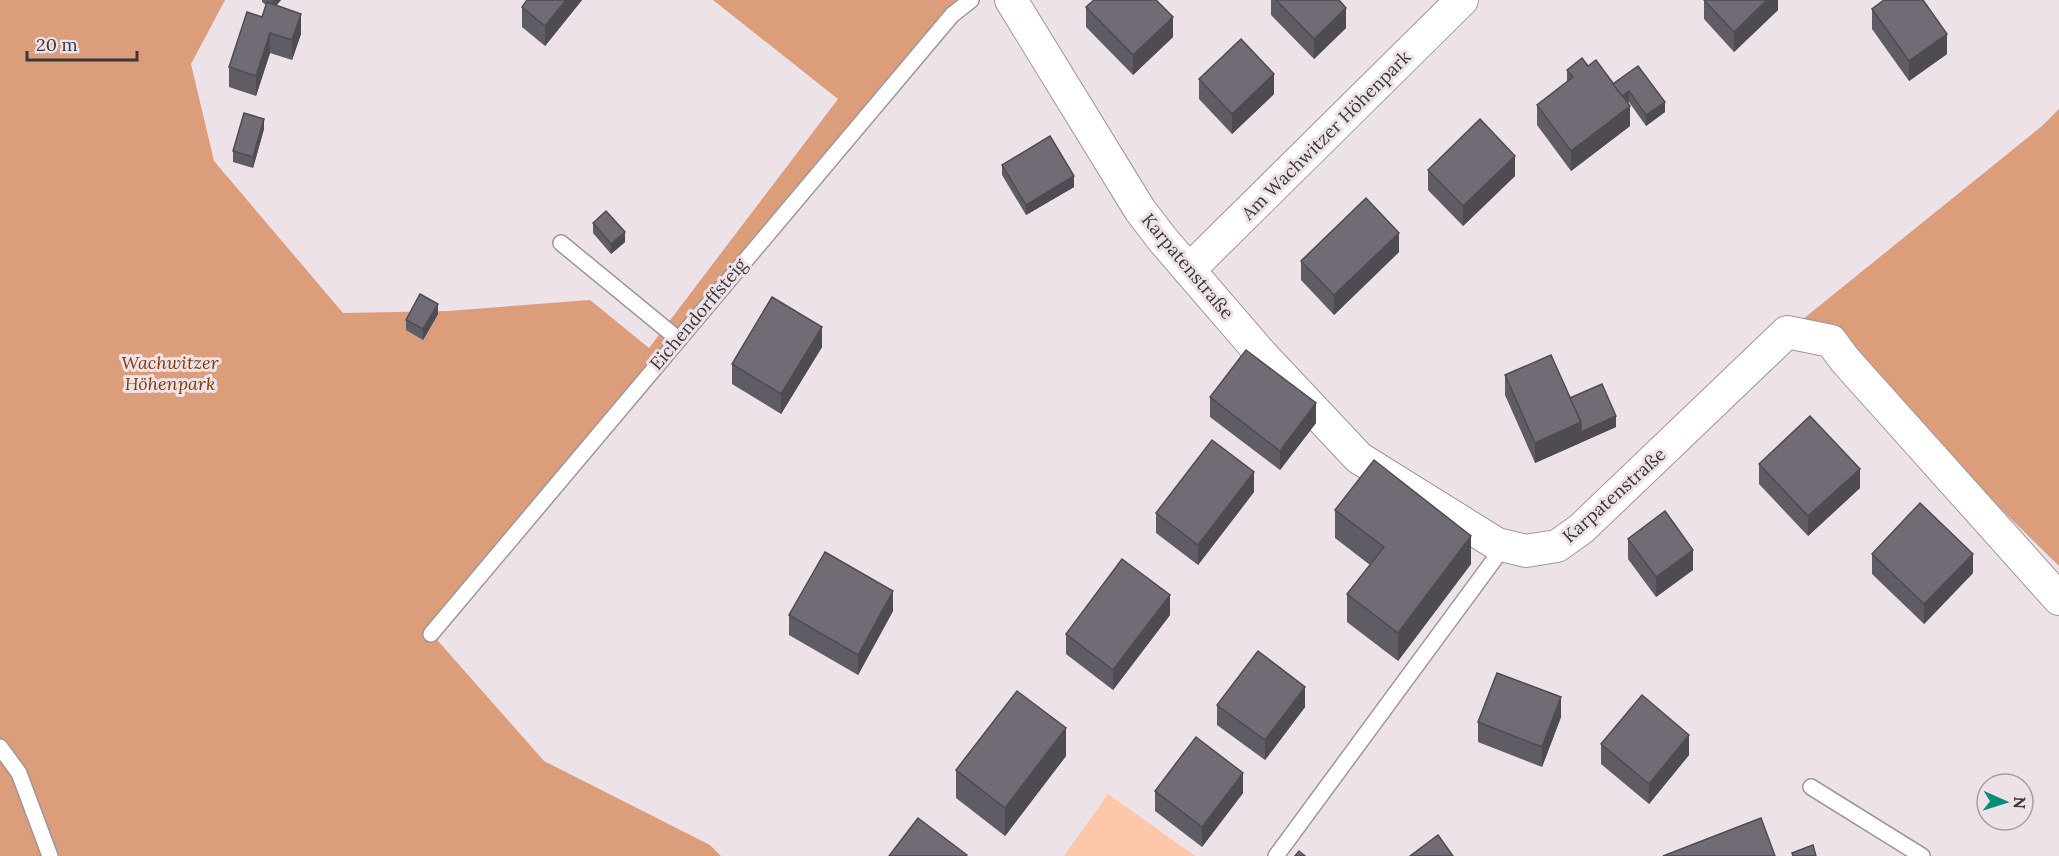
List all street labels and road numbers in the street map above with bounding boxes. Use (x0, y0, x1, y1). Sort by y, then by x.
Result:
street label: Am Wachwitzer Höhenpark (1236, 45, 1416, 225)
street label: Karpatenstraße (1137, 208, 1239, 324)
street label: Eichendorffsteig (645, 253, 752, 375)
street label: Karpatenstraße (1558, 442, 1671, 547)

